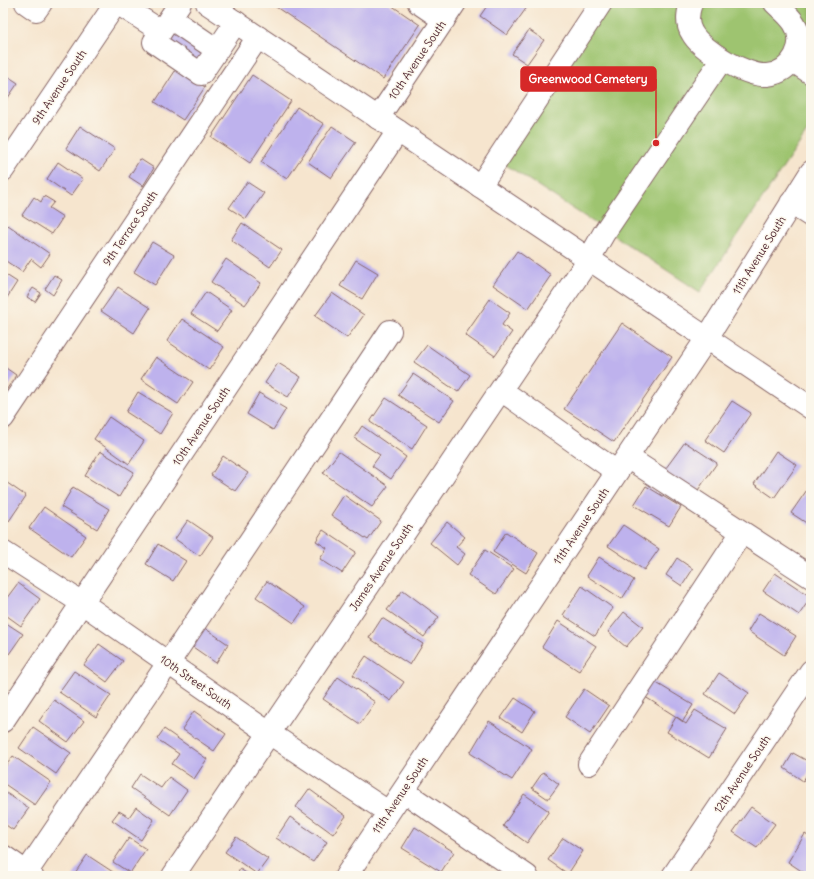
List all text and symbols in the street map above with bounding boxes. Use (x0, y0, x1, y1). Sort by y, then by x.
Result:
street label: 10th Avenue South (385, 18, 449, 102)
street label: 9th Avenue South (29, 47, 89, 127)
callout: Greenwood Cemetery (521, 67, 656, 91)
text: Greenwood Cemetery (529, 71, 648, 87)
street label: 9th Terrace South (100, 188, 160, 268)
street label: 11th Avenue South (729, 213, 789, 297)
street label: 10th Avenue South (169, 384, 233, 468)
street label: 11th Avenue South (550, 485, 612, 567)
street label: James Avenue South (346, 520, 416, 614)
street label: 10th Street South (157, 652, 235, 712)
street label: 12th Avenue South (711, 732, 773, 816)
street label: 11th Avenue South (369, 754, 431, 836)

